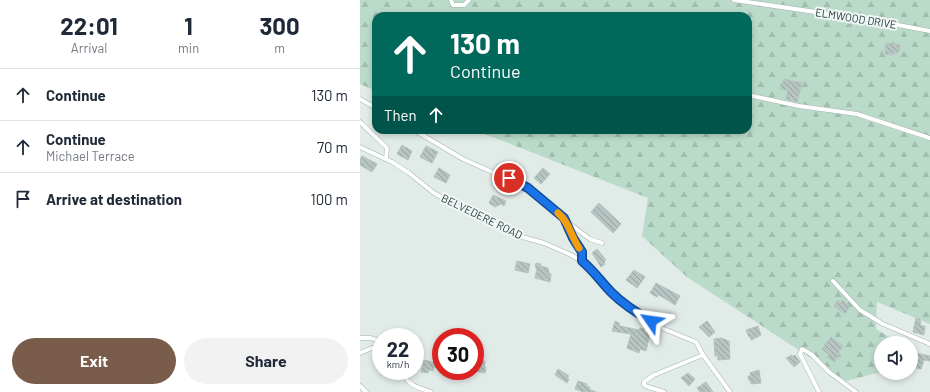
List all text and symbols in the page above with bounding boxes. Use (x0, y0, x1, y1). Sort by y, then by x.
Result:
street label: ELMWOOD DRIVE (814, 5, 898, 31)
text: 22:01 (60, 11, 118, 40)
text: 1 (184, 11, 193, 40)
text: 300 (259, 11, 300, 40)
text: 130 m (450, 26, 520, 60)
icon: ahead (384, 28, 436, 80)
text: Arrival (71, 40, 107, 56)
text: min (178, 40, 199, 56)
text: m (274, 40, 285, 56)
text: Continue (450, 60, 521, 82)
icon: ahead (12, 84, 34, 106)
text: Continue (46, 86, 106, 104)
text: 130 m (311, 86, 348, 104)
icon: ahead (425, 104, 447, 126)
text: Then (384, 106, 417, 124)
text: Continue (46, 130, 106, 148)
icon: ahead (12, 136, 34, 158)
text: 70 m (317, 138, 348, 156)
text: Michael Terrace (46, 148, 135, 164)
pin (492, 161, 526, 195)
icon: arrive (498, 167, 520, 189)
icon: arrive (12, 188, 34, 210)
text: Arrive at destination (46, 190, 182, 208)
text: 100 m (310, 190, 348, 208)
street label: BELVEDERE ROAD (439, 191, 525, 241)
position arrow (630, 300, 672, 342)
speed limit sign: 30 (432, 328, 484, 380)
map controls (874, 336, 918, 380)
button: sound (874, 336, 918, 380)
text: 22 (387, 337, 409, 361)
button: Exit (12, 338, 176, 384)
button: Share (184, 338, 348, 384)
text: km/h (387, 358, 409, 370)

